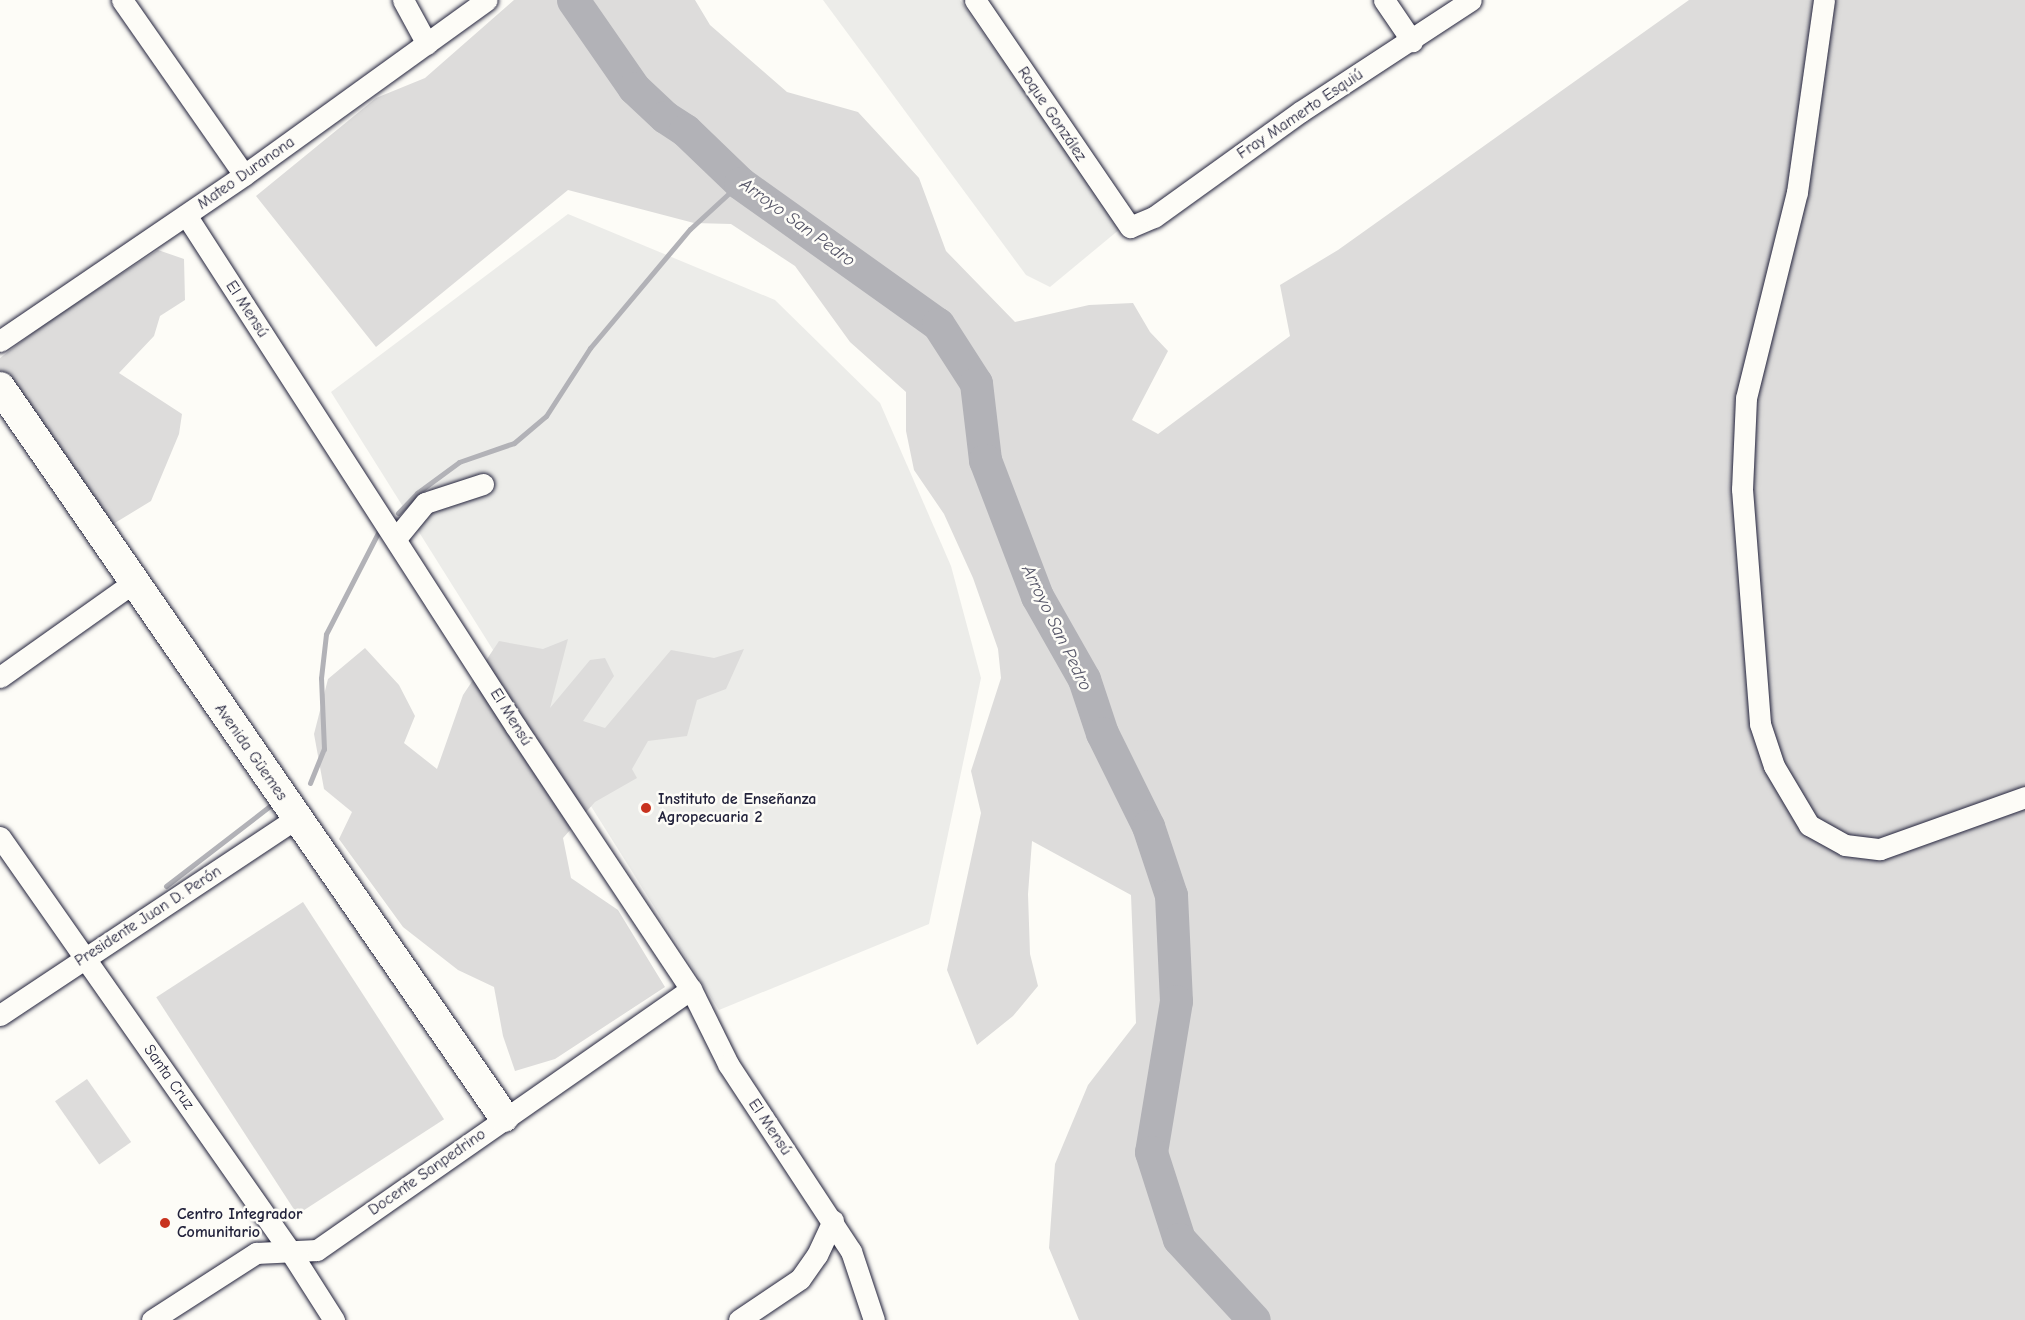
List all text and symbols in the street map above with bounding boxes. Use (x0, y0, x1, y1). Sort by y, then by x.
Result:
street label: Roque González (1013, 63, 1091, 165)
street label: Fray Mamerto Esquiú (1233, 65, 1367, 163)
street label: Mateo Duranona (194, 132, 298, 214)
water label: Arroyo San Pedro (735, 174, 859, 272)
street label: El Mensú (222, 277, 272, 341)
water label: Arroyo San Pedro (1016, 562, 1096, 694)
street label: El Mensú (486, 685, 536, 749)
street label: Avenida Güemes (211, 700, 291, 804)
place label: Instituto de Enseñanza Agropecuaria 2 (658, 789, 816, 827)
marker: Instituto de Enseñanza Agropecuaria 2 (639, 801, 653, 815)
street label: Presidente Juan D. Perón (71, 861, 225, 971)
street label: Santa Cruz (140, 1041, 198, 1113)
street label: El Mensú (744, 1095, 796, 1159)
street label: Docente Sanpedrino (365, 1124, 489, 1220)
place label: Centro Integrador Comunitario (177, 1204, 302, 1242)
marker: Centro Integrador Comunitario (158, 1216, 172, 1230)

